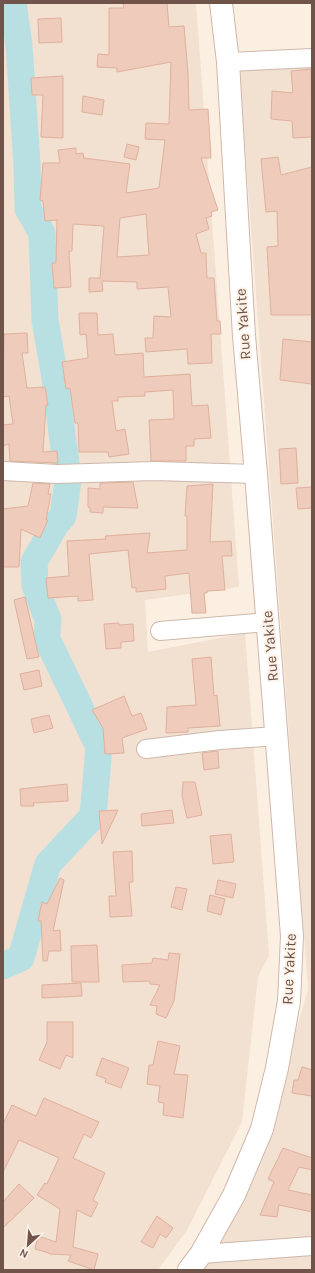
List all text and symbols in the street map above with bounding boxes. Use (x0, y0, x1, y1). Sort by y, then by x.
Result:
street label: Rue Yakite (232, 288, 254, 360)
street label: Rue Yakite (258, 610, 282, 682)
street label: Rue Yakite (278, 933, 300, 1005)
north arrow (8, 1225, 48, 1265)
text: N (17, 1246, 30, 1261)

